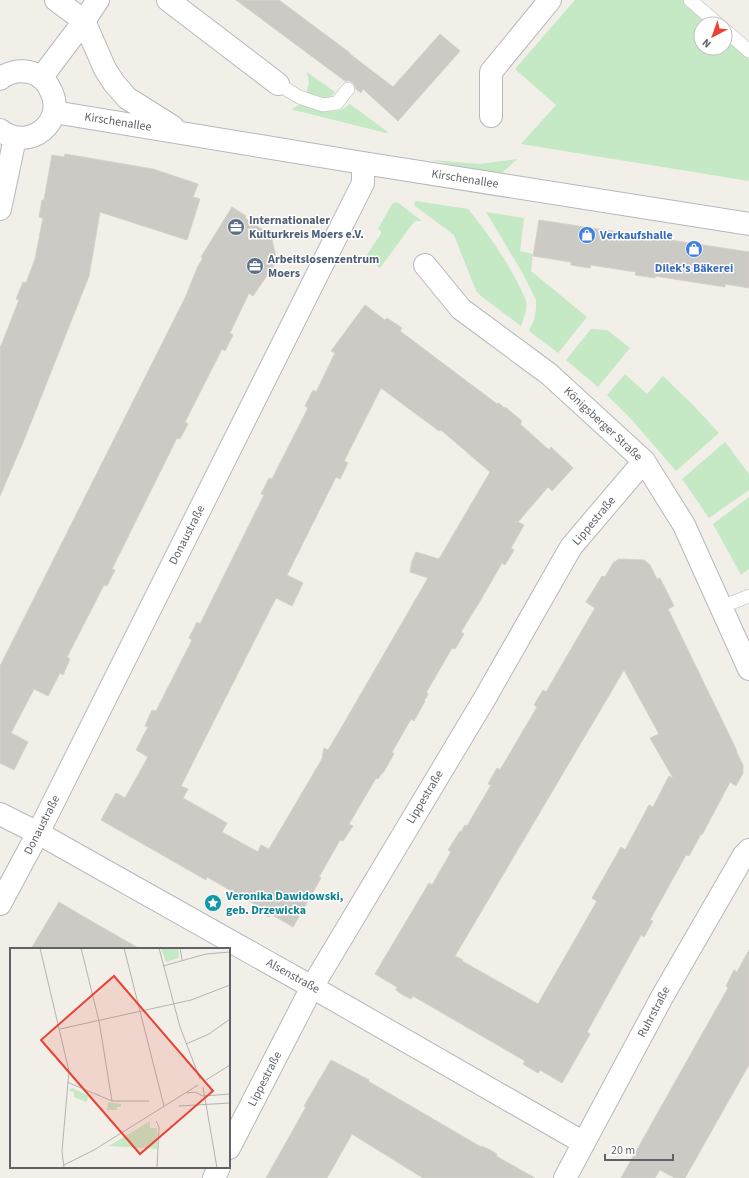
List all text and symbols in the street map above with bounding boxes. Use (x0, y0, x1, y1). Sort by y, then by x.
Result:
north arrow (693, 16, 733, 56)
text: N (699, 35, 714, 51)
street label: Kirschenallee (83, 108, 153, 136)
street label: Kirschenallee (430, 165, 500, 193)
place label: Internationaler Kulturkreis Moers e.V. (249, 212, 364, 243)
office icon: Internationaler Kulturkreis Moers e.V. (226, 217, 246, 237)
shop icon: Verkaufshalle (577, 225, 597, 245)
place label: Verkaufshalle (599, 227, 673, 244)
shop icon: Dilek's Bäkerei (684, 239, 704, 259)
place label: Arbeitslosenzentrum Moers (267, 251, 379, 282)
office icon: Arbeitslosenzentrum Moers (245, 256, 265, 276)
place label: Dilek's Bäkerei (655, 260, 733, 277)
street label: Königsberger Straße (560, 383, 646, 465)
street label: Lippestraße (568, 493, 620, 549)
street label: Donaustraße (165, 502, 209, 568)
street label: Lippestraße (402, 767, 448, 827)
street label: Donaustraße (20, 792, 64, 858)
place label: Veronika Dawidowski, geb. Drzewicka (225, 888, 344, 919)
place icon: Veronika Dawidowski, geb. Drzewicka (203, 893, 223, 913)
inset map (10, 948, 230, 1168)
street label: Alsenstraße (263, 954, 323, 998)
street label: Ruhrstraße (633, 983, 675, 1041)
street label: Lippestraße (244, 1049, 286, 1109)
scale bar (605, 1136, 673, 1162)
text: 20 m (611, 1142, 635, 1159)

